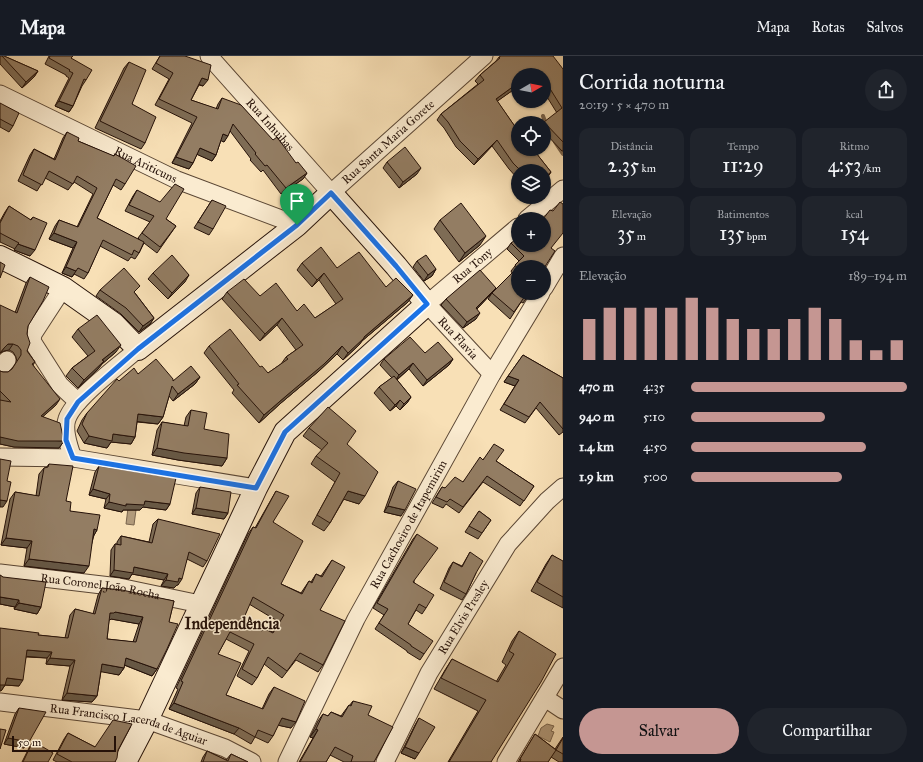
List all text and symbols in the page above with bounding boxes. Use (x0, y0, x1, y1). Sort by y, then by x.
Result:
text: Mapa (20, 16, 65, 39)
text: Mapa (756, 19, 790, 36)
text: Rotas (812, 19, 845, 36)
text: Salvos (867, 19, 903, 36)
north arrow (511, 68, 551, 108)
map controls (511, 68, 551, 300)
text: Corrida noturna (579, 68, 725, 95)
button: share (865, 69, 907, 111)
street label: Rua Inhuibas (243, 96, 297, 154)
street label: Rua Santa Maria Gorete (339, 97, 437, 187)
text: 20:19 · 5 × 470 m (579, 97, 669, 113)
button: locate (511, 116, 551, 156)
text: Distância (610, 140, 653, 153)
text: Tempo (727, 140, 759, 153)
text: Ritmo (840, 140, 869, 153)
street label: Rua Ariticuns (112, 144, 179, 186)
text: 2.35 (607, 153, 639, 177)
text: 11:29 (722, 153, 764, 177)
text: 4:53 (828, 153, 861, 177)
text: km (639, 162, 656, 175)
text: /km (861, 162, 881, 175)
button: layers (511, 164, 551, 204)
pin (280, 184, 314, 225)
icon: arrive (286, 190, 308, 212)
text: Elevação (612, 208, 652, 221)
text: Batimentos (717, 208, 769, 221)
text: kcal (846, 208, 863, 221)
button: + (511, 212, 551, 252)
text: 35 (617, 221, 635, 245)
text: 135 (719, 221, 744, 245)
text: 154 (840, 221, 868, 245)
text: m (635, 230, 646, 243)
text: bpm (744, 230, 767, 243)
street label: Rua Tony (450, 245, 495, 286)
button: − (511, 260, 551, 300)
text: Elevação (579, 268, 626, 284)
text: 189–194 m (848, 268, 907, 284)
street label: Rua Flavia (435, 314, 482, 363)
text: 470 m (579, 379, 614, 395)
text: 4:35 (643, 379, 665, 395)
text: 940 m (579, 409, 615, 425)
text: 5:10 (643, 409, 665, 425)
text: 1.4 km (579, 439, 614, 455)
text: 4:50 (643, 439, 667, 455)
street label: Rua Cachoeiro de Itapemirim (367, 458, 450, 591)
text: 1.9 km (579, 469, 614, 485)
text: 5:00 (643, 469, 667, 485)
street label: Rua Coronel João Rocha (40, 571, 162, 603)
street label: Rua Elvis Presley (435, 577, 492, 657)
district label: Independência (185, 614, 281, 634)
street label: Rua Francisco Lacerda de Aguiar (49, 701, 210, 748)
button: Salvar (579, 708, 739, 754)
button: Compartilhar (747, 708, 907, 754)
scale bar (12, 734, 116, 753)
text: 50 m (18, 736, 41, 749)

